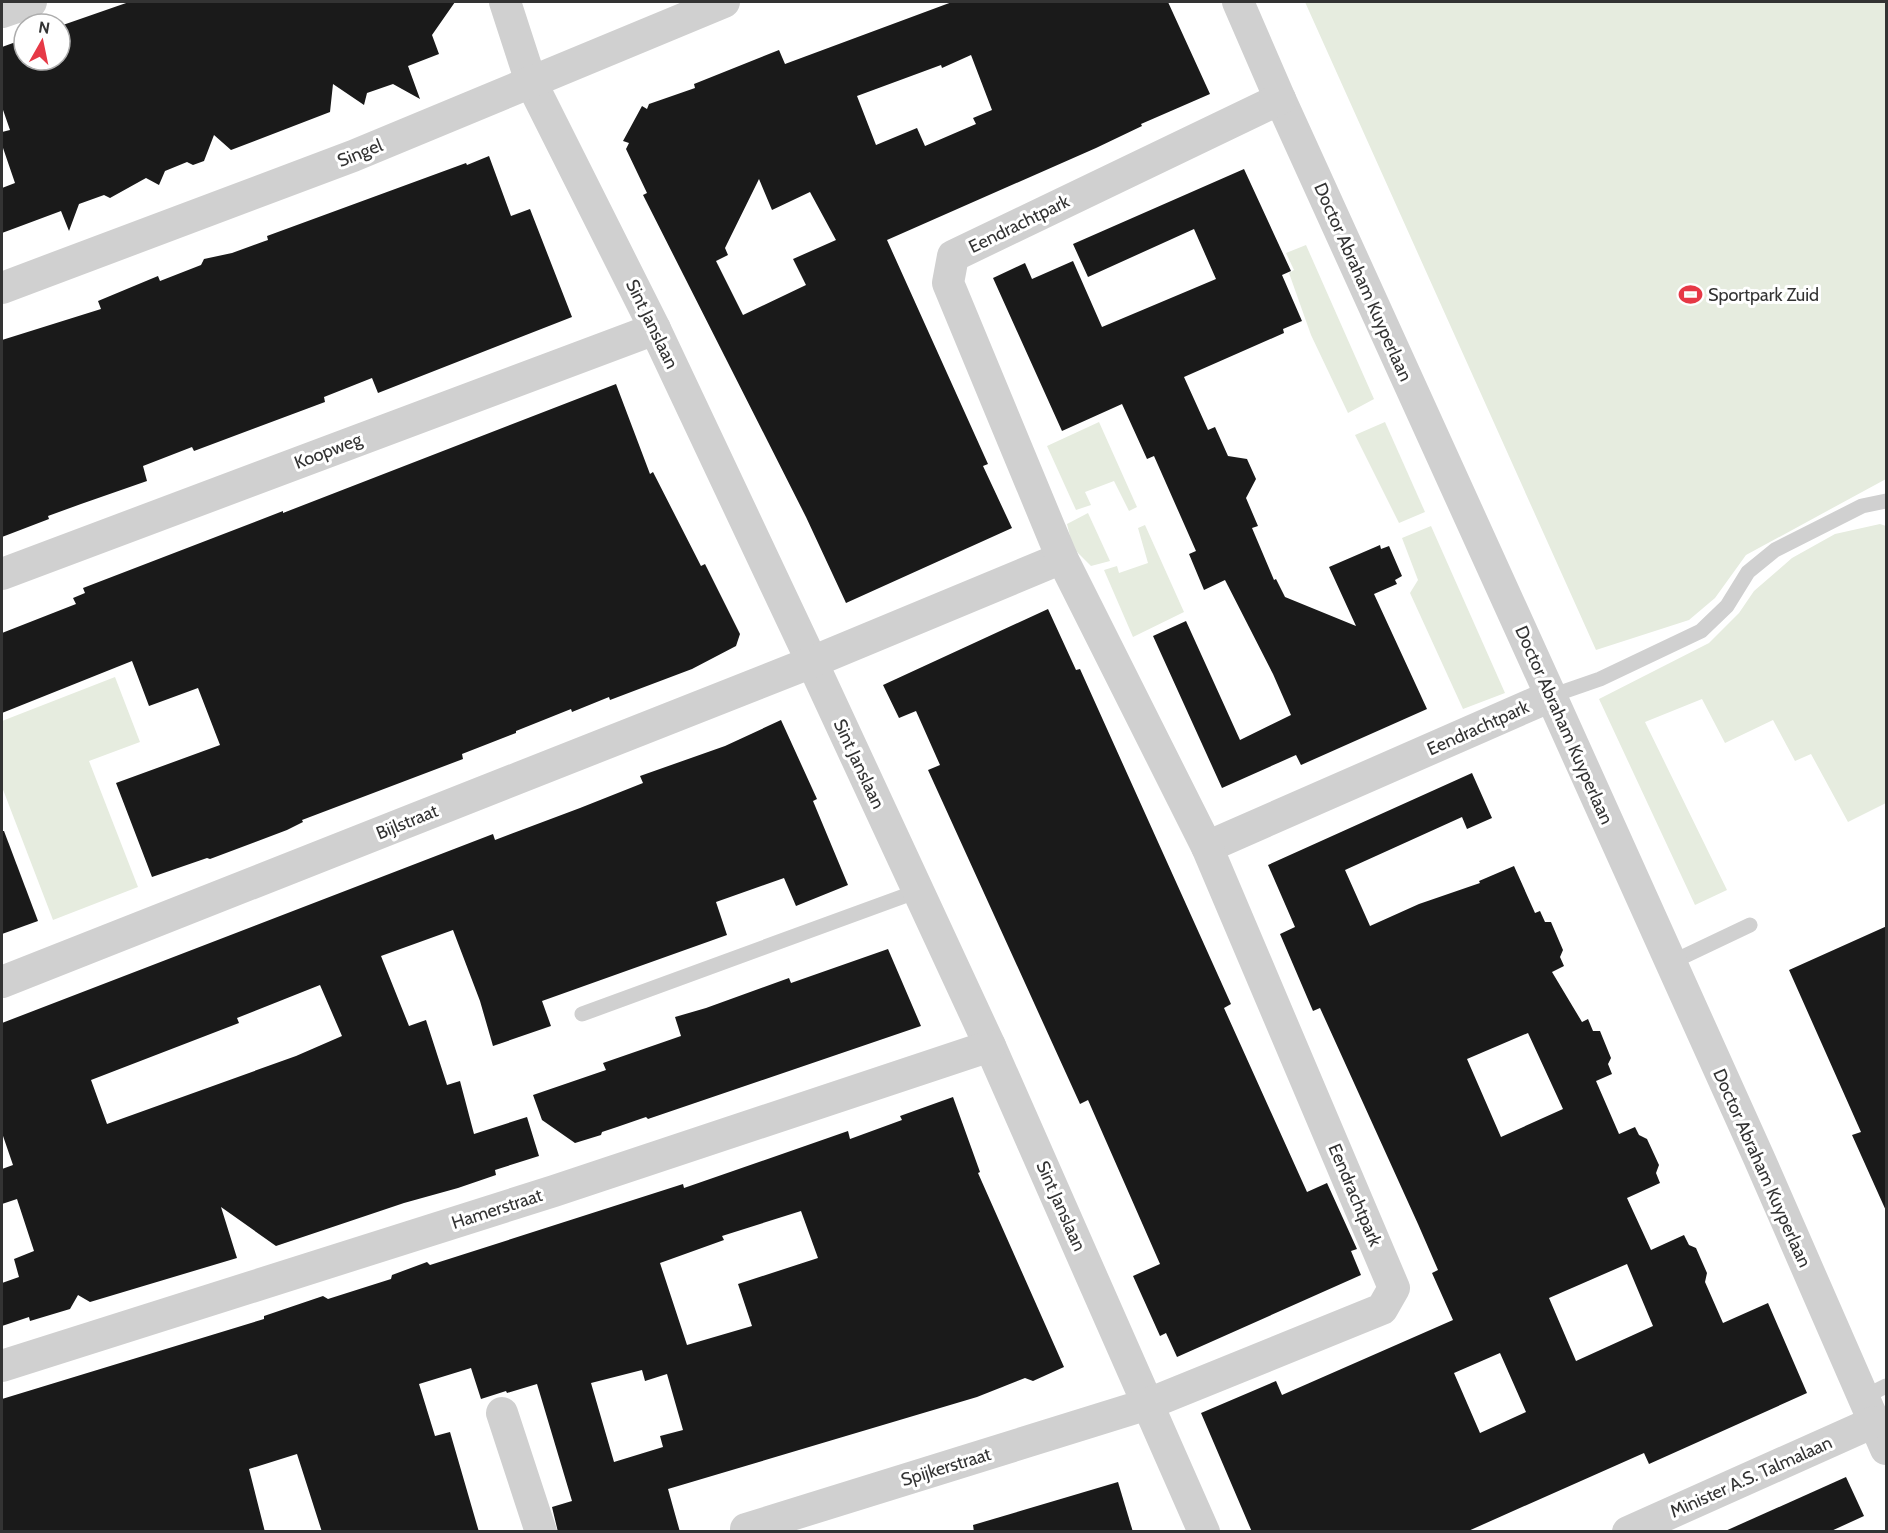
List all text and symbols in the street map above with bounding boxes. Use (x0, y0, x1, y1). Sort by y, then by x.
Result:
north arrow (12, 12, 72, 72)
text: N (37, 17, 51, 38)
street label: Singel (334, 134, 386, 172)
street label: Doctor Abraham Kuyperlaan (1309, 179, 1417, 385)
street label: Eendrachtpark (965, 190, 1074, 258)
street label: Sint Janslaan (621, 276, 683, 372)
sports icon: Sportpark Zuid (1677, 282, 1703, 308)
place label: Sportpark Zuid (1708, 284, 1819, 306)
street label: Koopweg (291, 428, 366, 474)
street label: Doctor Abraham Kuyperlaan (1510, 622, 1618, 828)
street label: Eendrachtpark (1424, 695, 1533, 760)
street label: Sint Janslaan (829, 716, 889, 812)
street label: Bijlstraat (373, 800, 441, 844)
street label: Doctor Abraham Kuyperlaan (1708, 1065, 1816, 1271)
street label: Eendrachtpark (1323, 1140, 1387, 1251)
street label: Sint Janslaan (1031, 1157, 1091, 1255)
street label: Hamerstraat (449, 1184, 545, 1234)
street label: Minister A.S. Talmalaan (1667, 1431, 1835, 1523)
street label: Spijkerstraat (898, 1443, 994, 1491)

